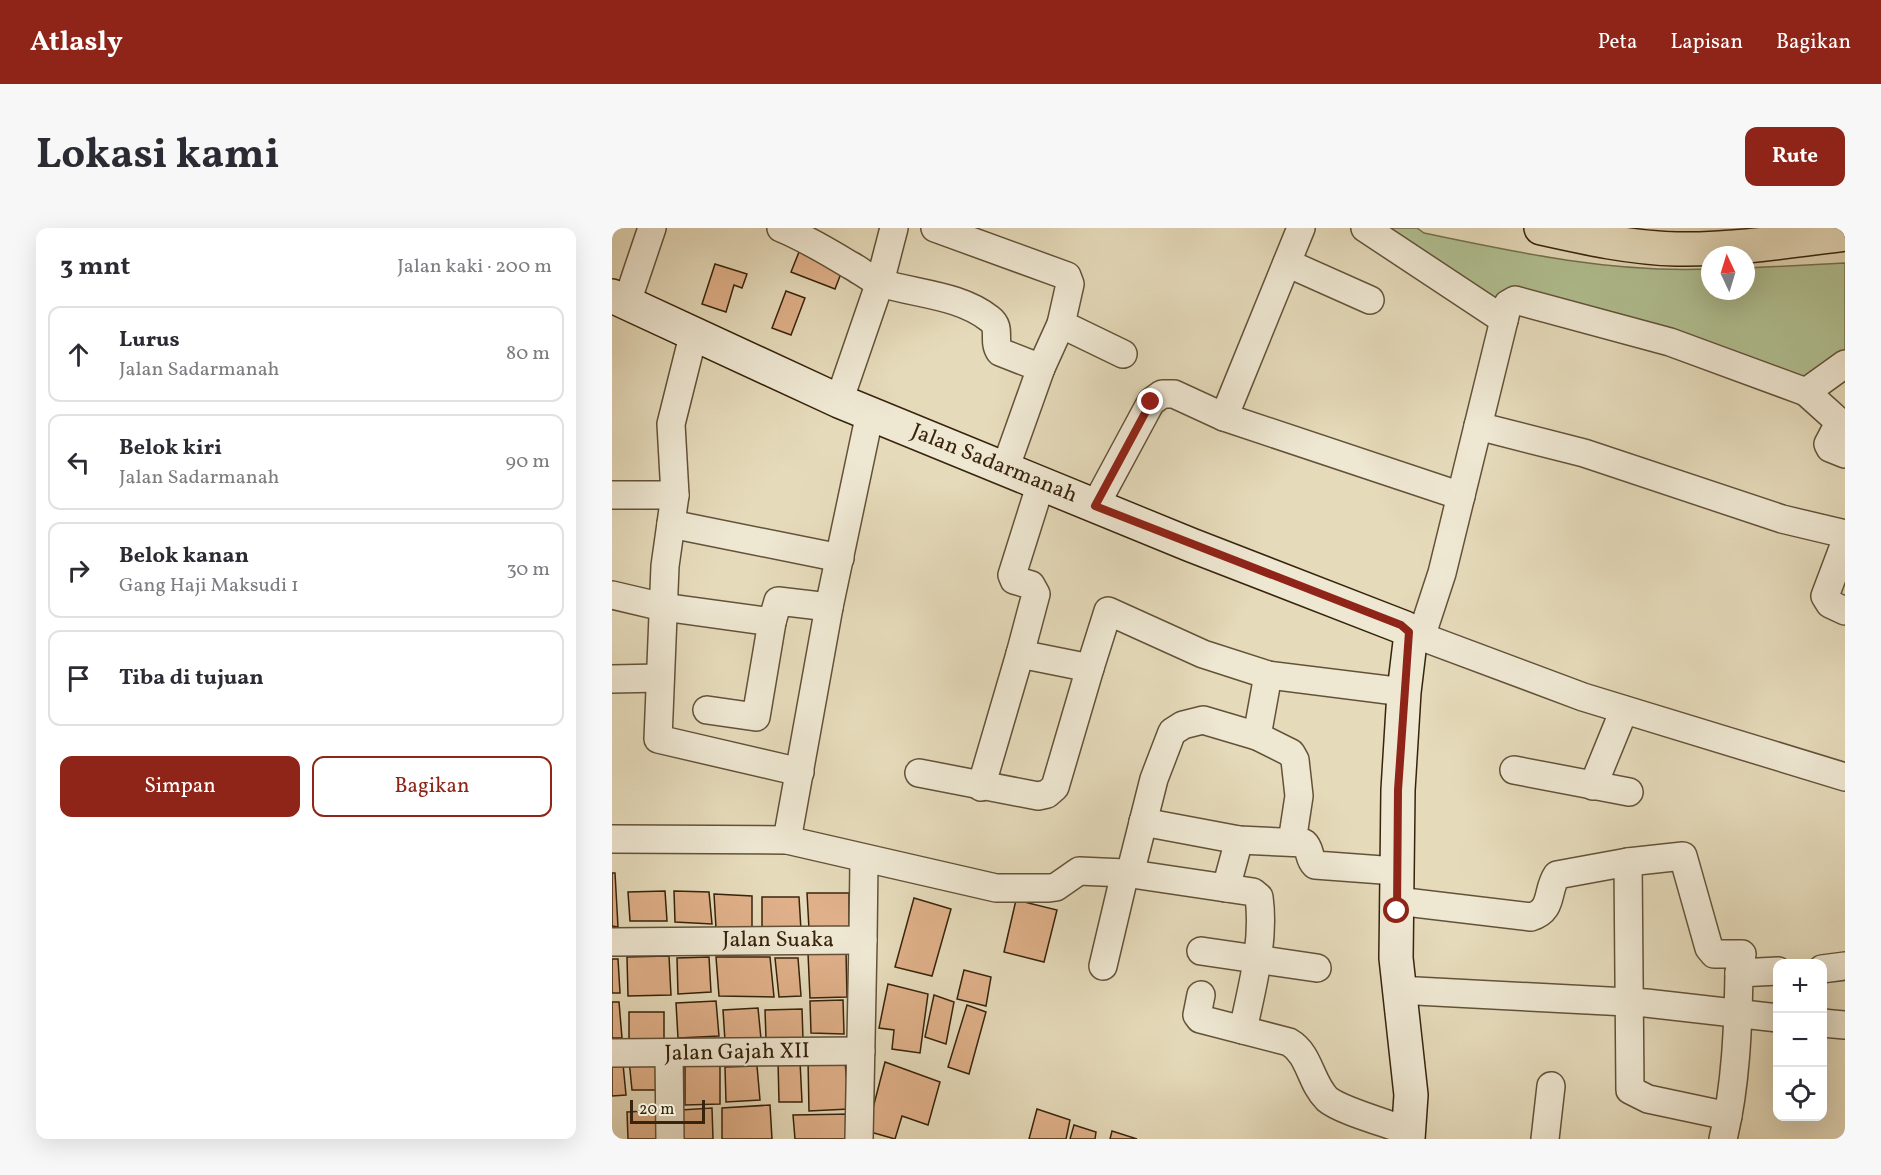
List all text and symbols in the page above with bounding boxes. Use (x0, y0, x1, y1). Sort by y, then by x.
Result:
text: Atlasly (30, 23, 123, 62)
text: Peta (1598, 28, 1637, 57)
text: Lapisan (1670, 28, 1743, 57)
text: Bagikan (1776, 28, 1851, 57)
text: Lokasi kami (36, 127, 280, 186)
button: Rute (1745, 127, 1845, 186)
north arrow (1701, 246, 1755, 300)
text: 3 mnt (60, 249, 130, 285)
text: Jalan kaki · 200 m (397, 253, 552, 281)
text: Lurus (119, 325, 180, 356)
icon: ahead (62, 338, 95, 371)
text: 80 m (506, 340, 550, 368)
text: Jalan Sadarmanah (119, 356, 280, 384)
route end (1137, 388, 1163, 414)
street label: Jalan Sadarmanah (906, 417, 1082, 511)
text: Belok kiri (119, 433, 222, 464)
icon: left (62, 446, 95, 479)
text: 90 m (506, 448, 550, 476)
text: Jalan Sadarmanah (119, 464, 280, 492)
text: Belok kanan (119, 541, 249, 572)
icon: right (62, 554, 95, 587)
text: 30 m (506, 556, 550, 584)
text: Gang Haji Maksudi 1 (119, 572, 299, 600)
icon: arrive (62, 662, 95, 695)
text: Tiba di tujuan (119, 663, 264, 694)
button: Simpan (60, 756, 300, 817)
button: Bagikan (312, 756, 552, 817)
route start (1383, 897, 1409, 923)
street label: Jalan Suaka (722, 925, 834, 956)
map controls (1773, 959, 1827, 1121)
button: + (1773, 959, 1827, 1013)
button: − (1773, 1013, 1827, 1067)
street label: Jalan Gajah XII (664, 1036, 810, 1070)
button: locate (1773, 1067, 1827, 1121)
scale bar (630, 1097, 705, 1124)
text: 20 m (639, 1099, 674, 1121)

